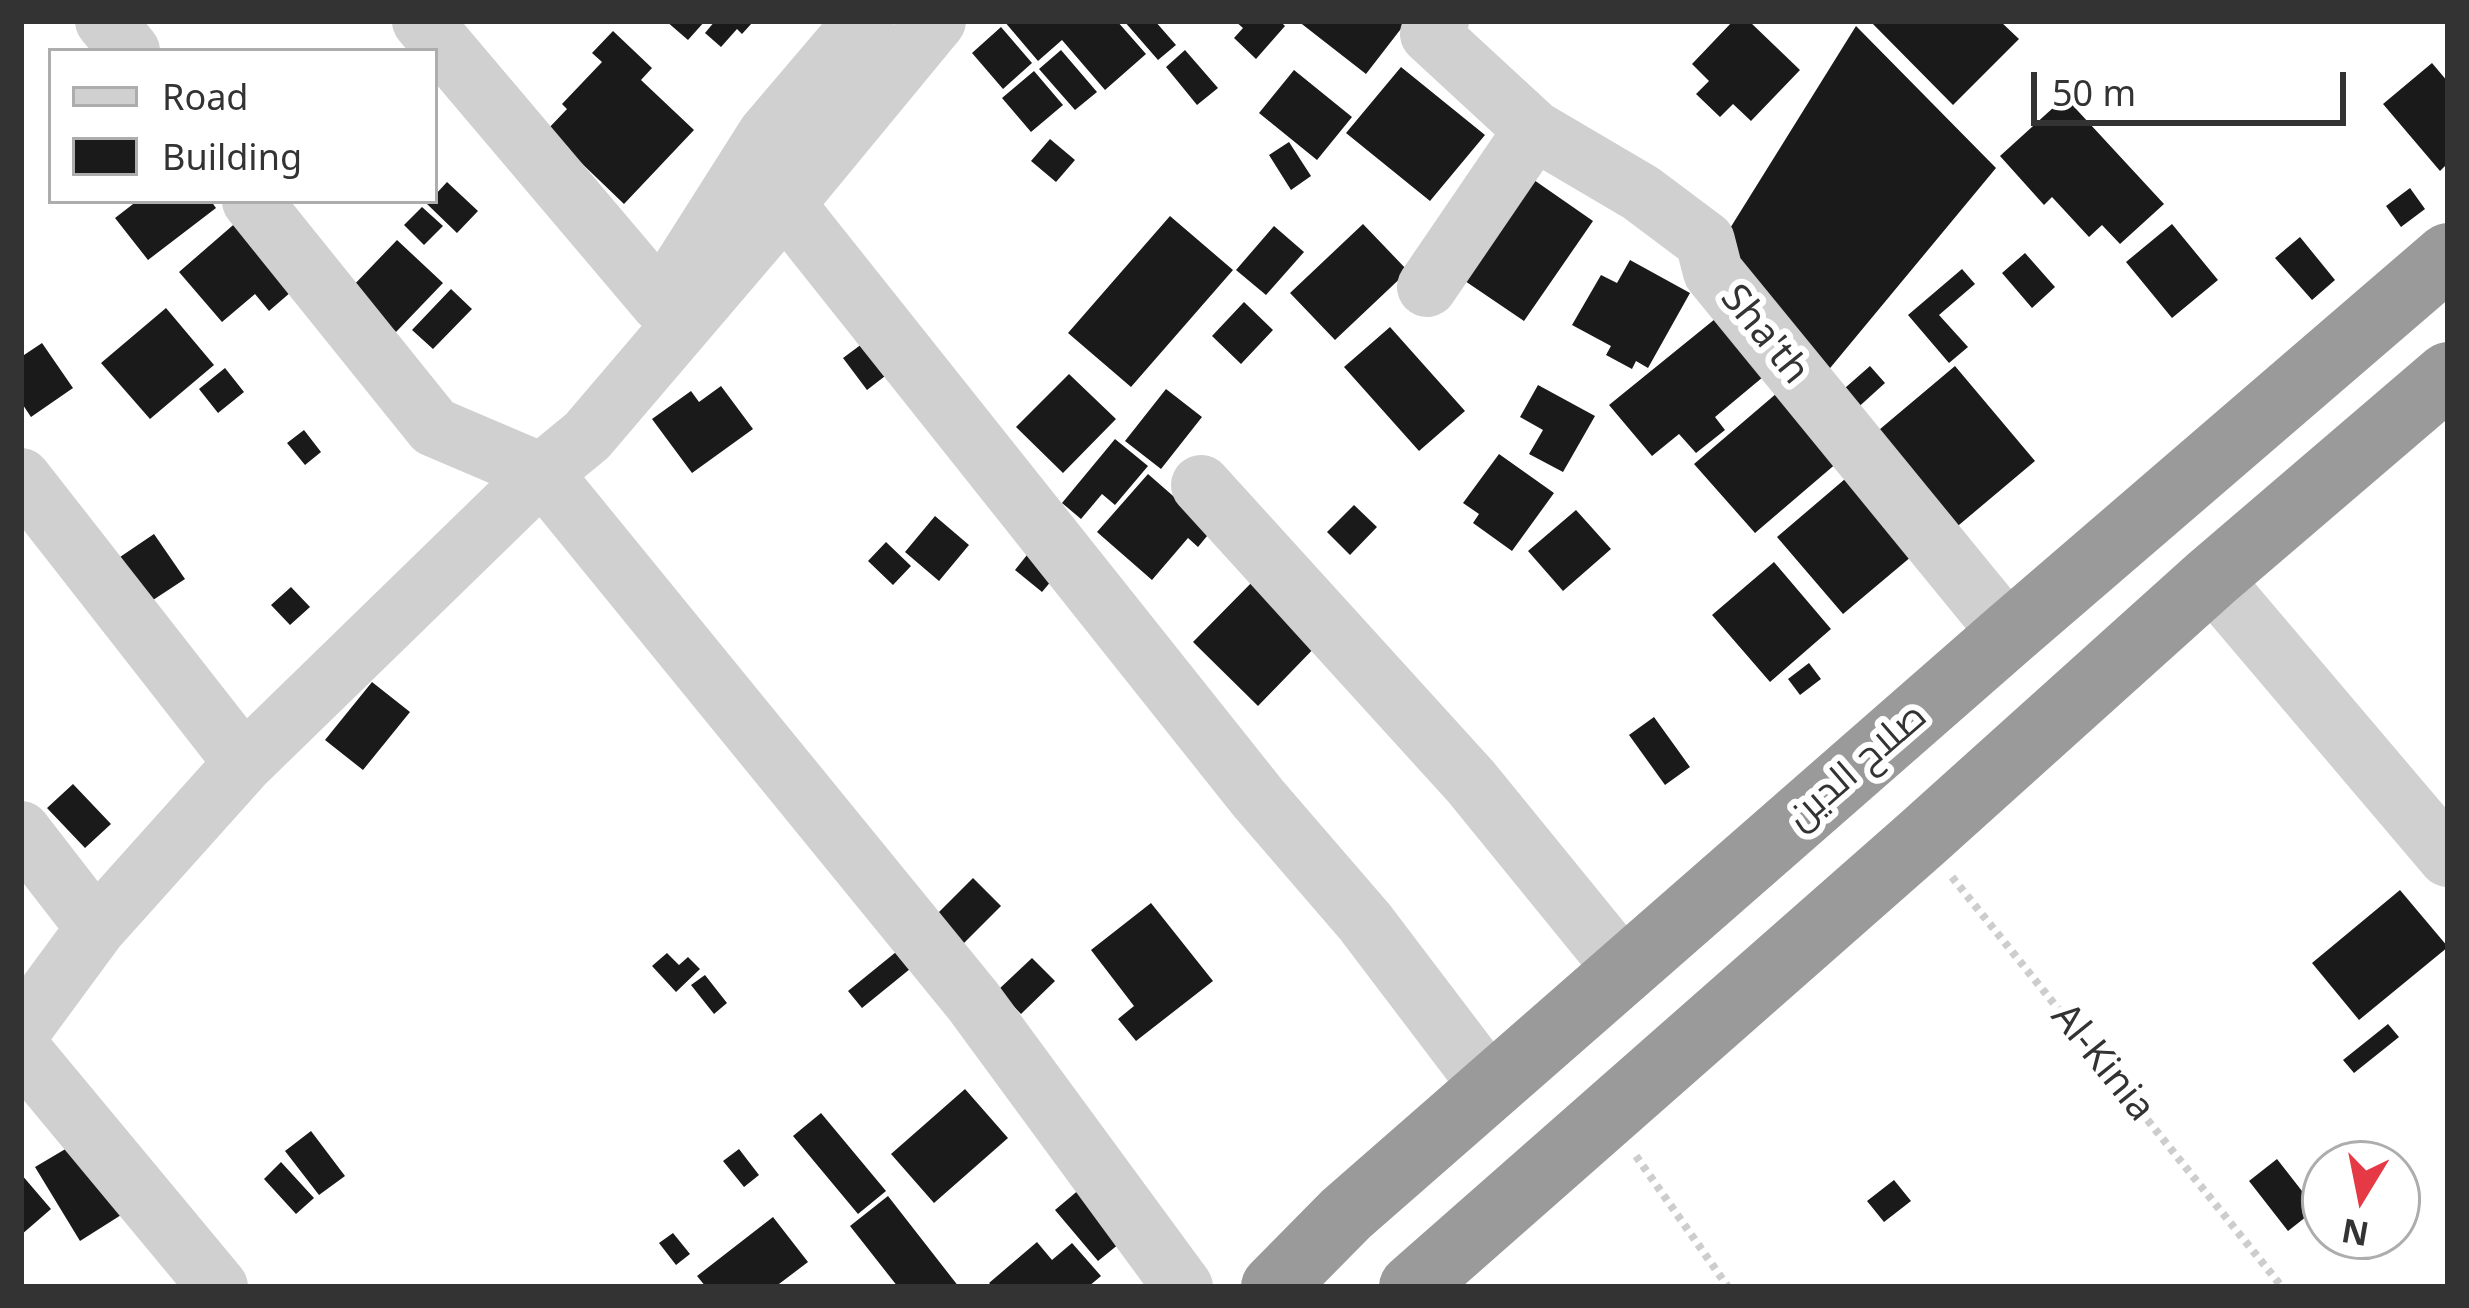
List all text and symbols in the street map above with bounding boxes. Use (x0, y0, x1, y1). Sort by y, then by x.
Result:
legend (48, 48, 438, 204)
scale bar (2037, 48, 2352, 122)
text: 50 m (2052, 68, 2136, 117)
text: Road (162, 72, 249, 121)
text: Building (162, 132, 302, 181)
street label: Sha'th (1710, 276, 1818, 394)
street label: صلاح الدين (1777, 693, 1937, 841)
street label: Al-Kinia (2040, 995, 2164, 1131)
north arrow (2301, 1140, 2421, 1260)
text: N (2338, 1209, 2372, 1257)

